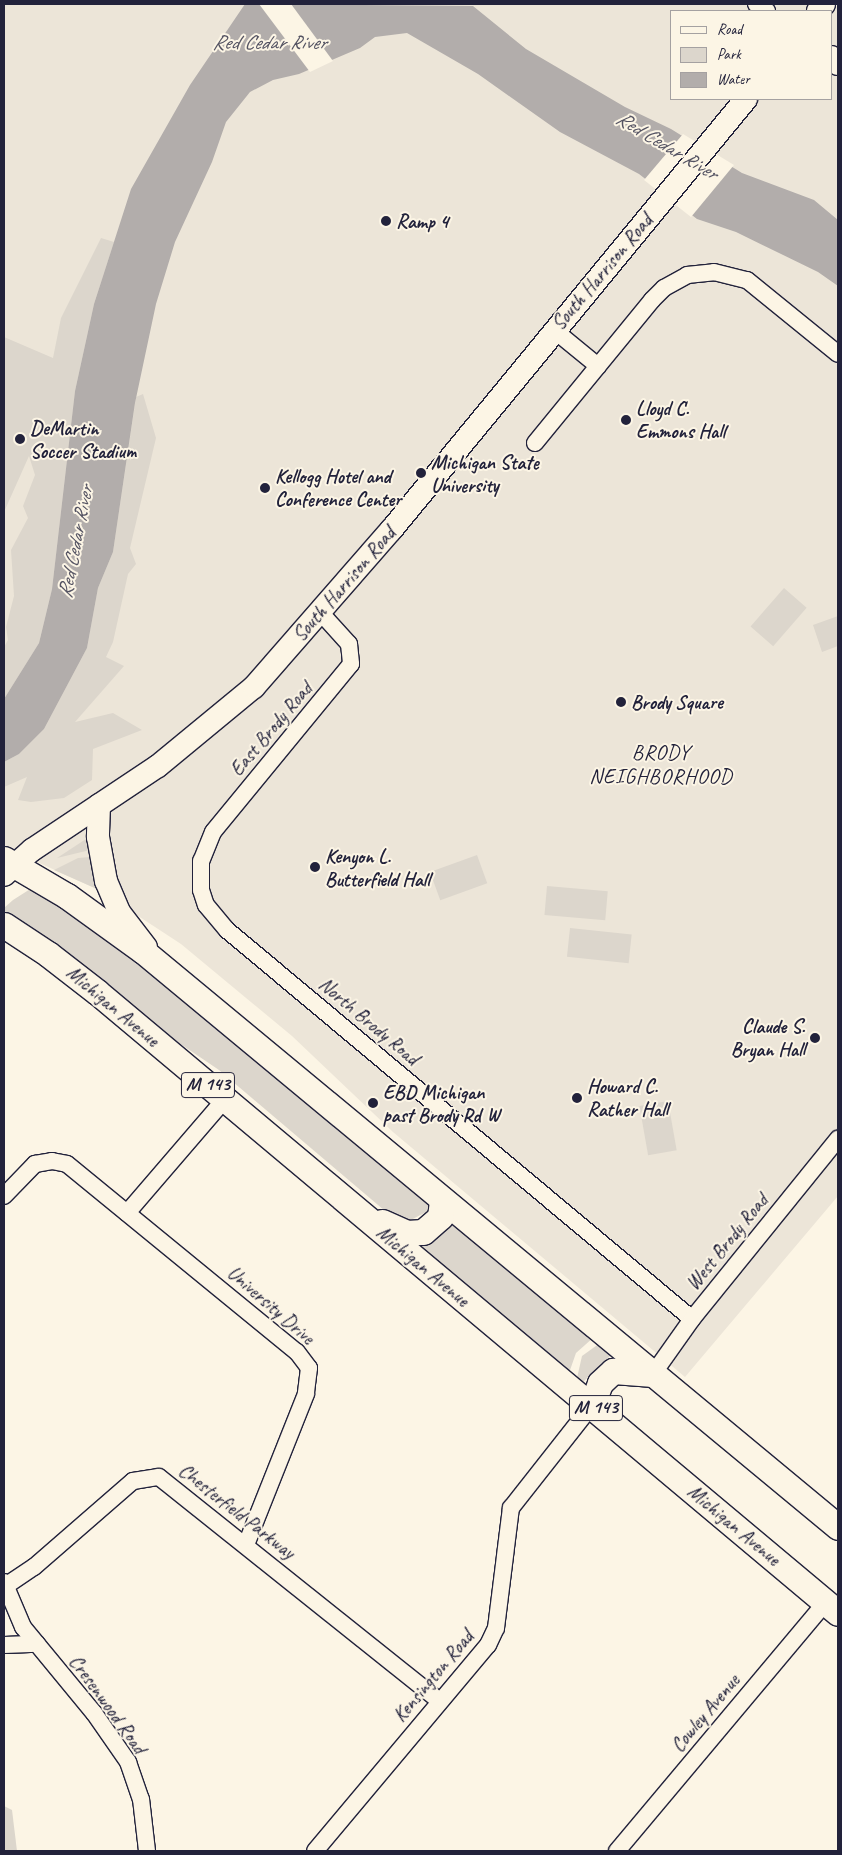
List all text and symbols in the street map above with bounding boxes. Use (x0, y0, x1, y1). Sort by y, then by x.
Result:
legend (670, 10, 832, 100)
text: Road (717, 20, 742, 39)
water label: Red Cedar River (212, 29, 326, 55)
text: Park (717, 45, 741, 64)
text: Water (717, 70, 750, 89)
water label: Red Cedar River (612, 105, 722, 185)
place label: Ramp 4 (396, 209, 448, 233)
street label: South Harrison Road (547, 209, 657, 335)
marker: Ramp 4 (380, 215, 392, 227)
place label: Lloyd C. Emmons Hall (636, 396, 726, 443)
marker: Lloyd C. Emmons Hall (620, 414, 632, 426)
place label: DeMartin Soccer Stadium (30, 416, 137, 463)
marker: DeMartin Soccer Stadium (14, 433, 26, 445)
place label: Michigan State University (431, 450, 539, 497)
place label: Kellogg Hotel and Conference Center (275, 464, 401, 511)
marker: Michigan State University (415, 467, 427, 479)
marker: Kellogg Hotel and Conference Center (259, 482, 271, 494)
water label: Red Cedar River (52, 484, 98, 600)
street label: South Harrison Road (288, 522, 400, 646)
street label: East Brody Road (225, 677, 317, 781)
place label: Brody Square (631, 690, 722, 714)
marker: Brody Square (615, 696, 627, 708)
district label: BRODY NEIGHBORHOOD (588, 739, 734, 789)
place label: Kenyon L. Butterfield Hall (325, 844, 430, 891)
marker: Kenyon L. Butterfield Hall (309, 861, 321, 873)
street label: Michigan Avenue (62, 960, 164, 1052)
street label: North Brody Road (314, 972, 424, 1070)
place label: Claude S. Bryan Hall (730, 1014, 805, 1061)
marker: Claude S. Bryan Hall (809, 1032, 821, 1044)
road number: M 143 (180, 1068, 236, 1102)
place label: Howard C. Rather Hall (587, 1074, 669, 1121)
place label: EBD Michigan past Brody Rd W (383, 1080, 500, 1127)
marker: Howard C. Rather Hall (571, 1092, 583, 1104)
marker: EBD Michigan past Brody Rd W (367, 1097, 379, 1109)
street label: West Brody Road (681, 1189, 773, 1295)
street label: Michigan Avenue (372, 1220, 474, 1312)
street label: University Drive (223, 1261, 319, 1349)
road number: M 143 (568, 1392, 624, 1425)
street label: Chesterfield Parkway (174, 1458, 300, 1564)
street label: Michigan Avenue (683, 1479, 785, 1571)
street label: Kensington Road (388, 1625, 478, 1727)
street label: Cresenwood Road (64, 1650, 152, 1758)
street label: Cowley Avenue (666, 1669, 744, 1757)

